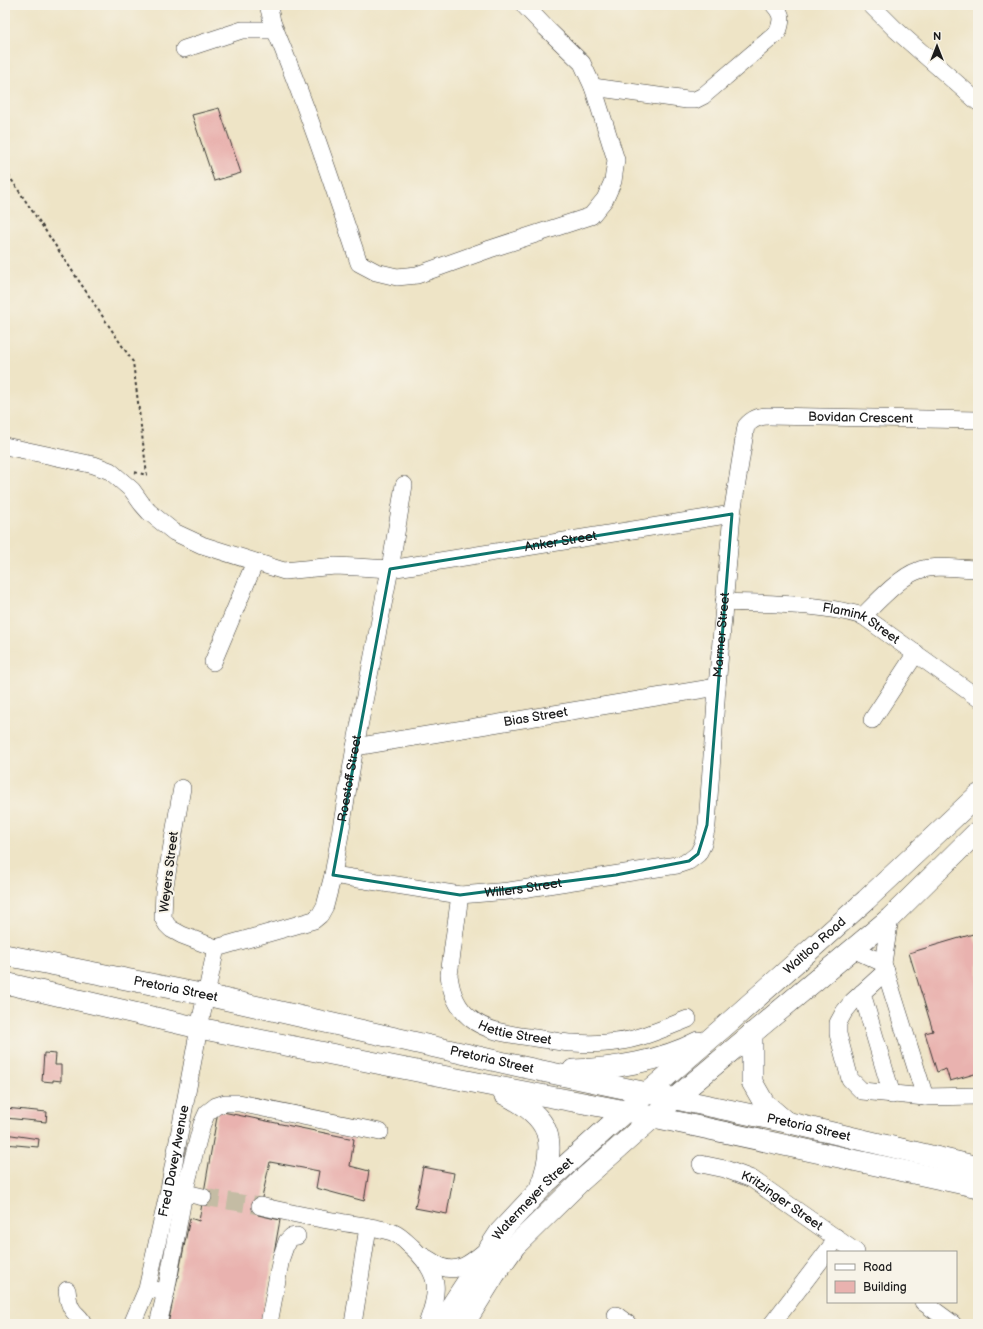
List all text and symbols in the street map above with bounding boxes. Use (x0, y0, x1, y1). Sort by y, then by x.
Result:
north arrow (917, 26, 957, 66)
text: N (933, 30, 941, 43)
street label: Bovidan Crescent (808, 409, 913, 427)
street label: Anker Street (523, 528, 598, 555)
street label: Marmer Street (710, 592, 733, 678)
street label: Flamink Street (821, 600, 903, 648)
street label: Bias Street (502, 704, 569, 730)
street label: Roestoff Street (334, 734, 365, 823)
street label: Weyers Street (156, 831, 182, 913)
street label: Willers Street (484, 875, 563, 901)
street label: Waltloo Road (780, 914, 849, 978)
street label: Pretoria Street (132, 973, 219, 1005)
street label: Hettie Street (475, 1017, 553, 1048)
street label: Pretoria Street (448, 1043, 535, 1077)
street label: Fred Davey Avenue (155, 1103, 193, 1218)
street label: Pretoria Street (765, 1110, 852, 1145)
street label: Watermeyer Street (489, 1154, 577, 1243)
street label: Kritzinger Street (739, 1168, 826, 1234)
legend (827, 1251, 957, 1303)
text: Road (863, 1260, 892, 1275)
text: Building (863, 1280, 907, 1295)

